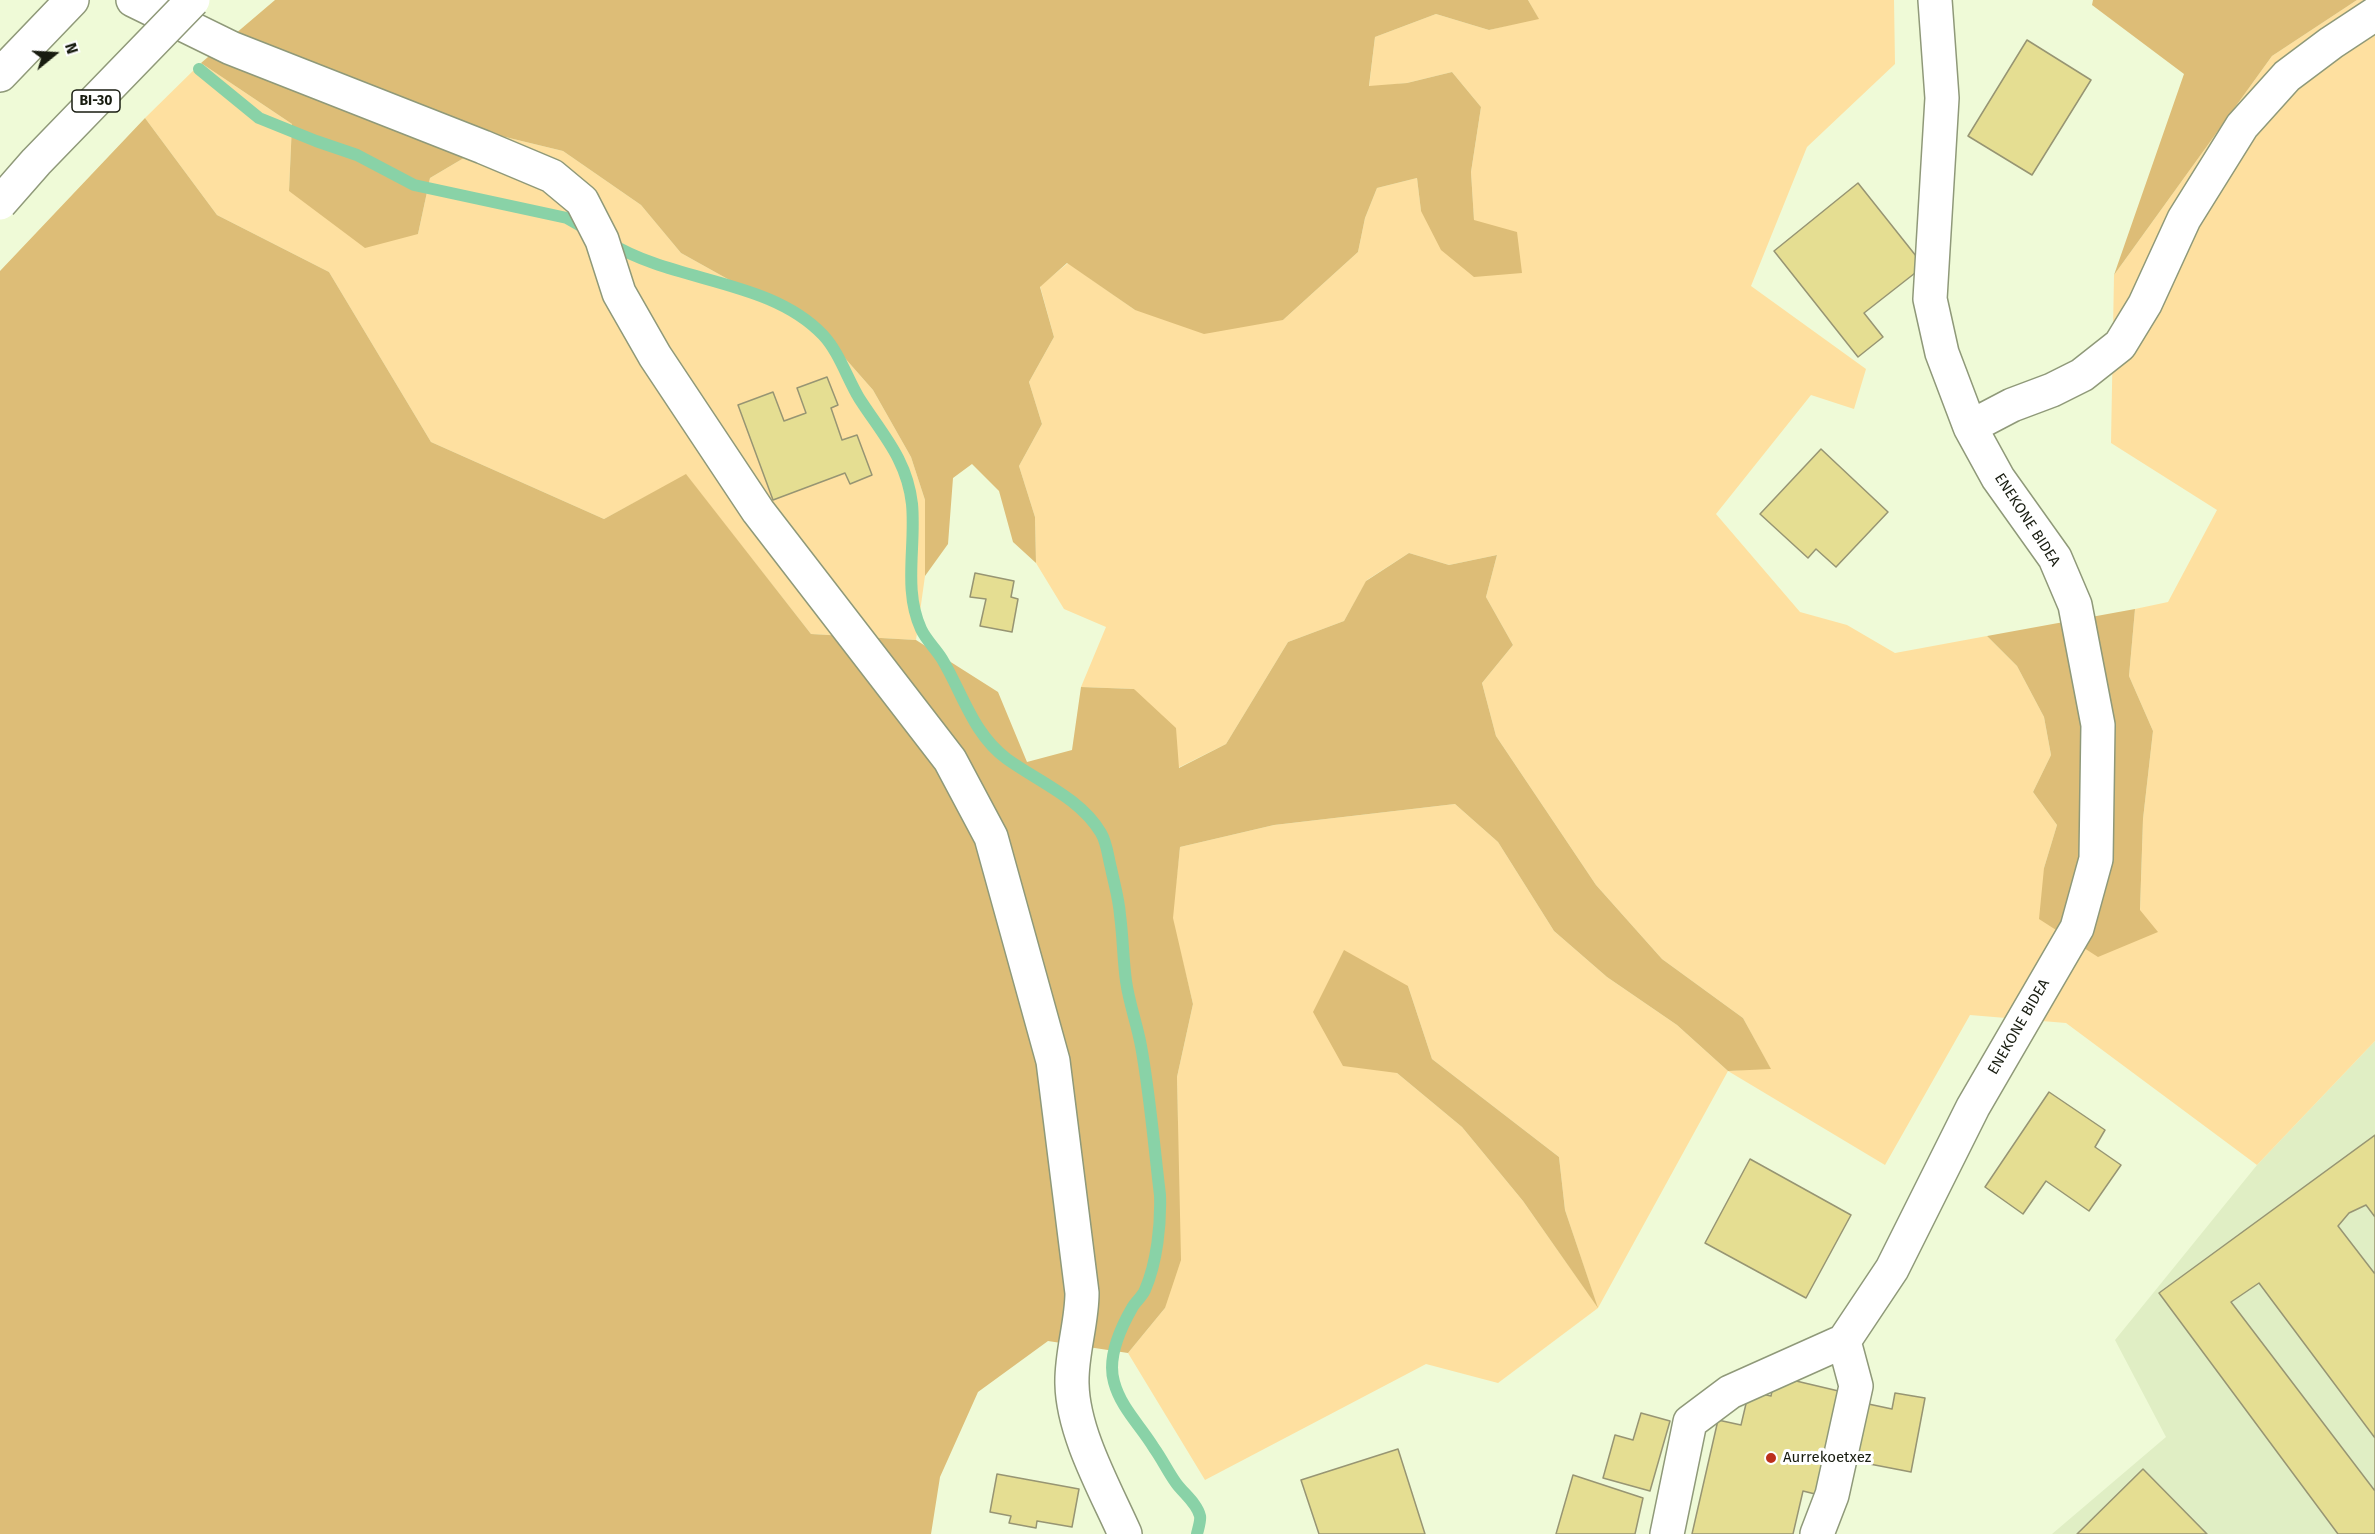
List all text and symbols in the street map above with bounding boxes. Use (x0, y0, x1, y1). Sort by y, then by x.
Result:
north arrow (24, 24, 84, 84)
text: N (61, 40, 82, 56)
road number: BI-30 (72, 90, 120, 112)
street label: ENEKONE BIDEA (1990, 470, 2064, 570)
street label: ENEKONE BIDEA (1984, 976, 2054, 1078)
place label: Aurrekoetxez (1783, 1449, 1871, 1467)
marker: Aurrekoetxez (1764, 1451, 1778, 1465)

